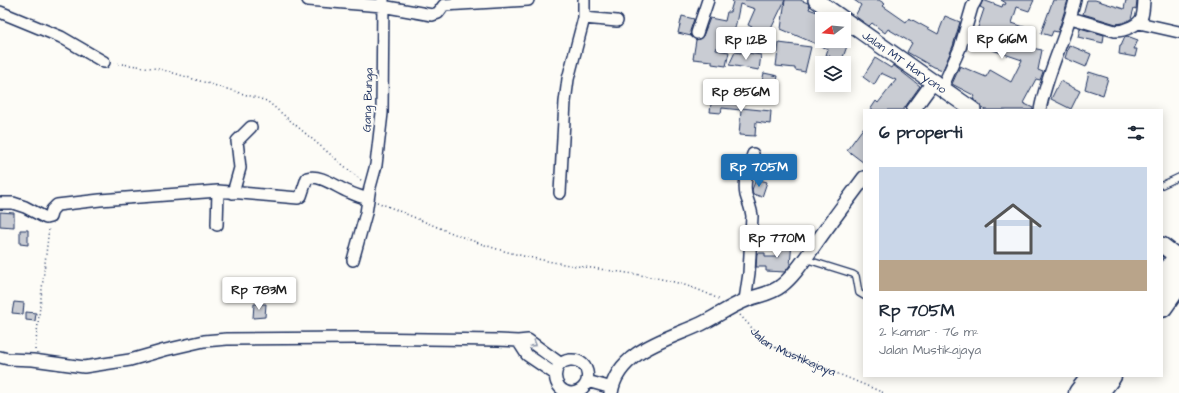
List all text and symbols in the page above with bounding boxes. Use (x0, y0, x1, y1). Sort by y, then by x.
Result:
north arrow (815, 12, 851, 48)
map controls (815, 12, 851, 92)
street label: Jalan MT Haryono (859, 26, 950, 98)
pin: Rp 616M (965, 26, 1039, 60)
pin: Rp 1.2B (709, 27, 783, 61)
text: Rp 616M (977, 30, 1027, 48)
text: Rp 1.2B (725, 31, 767, 49)
button: layers (815, 56, 851, 92)
street label: Gang Bunga (358, 68, 379, 132)
pin: Rp 856M (704, 79, 778, 113)
text: Rp 856M (712, 83, 770, 101)
text: 6 properti (879, 121, 962, 145)
icon: filters (1125, 122, 1147, 144)
pin: Rp 705M (722, 154, 796, 188)
text: Rp 705M (730, 158, 788, 176)
icon: home (977, 193, 1049, 265)
pin: Rp 770M (740, 225, 814, 259)
text: Rp 770M (749, 229, 805, 247)
pin: Rp 783M (222, 277, 296, 311)
text: Rp 783M (231, 281, 287, 299)
text: Rp 705M (879, 299, 955, 323)
street label: Jalan Mustikajaya (746, 323, 838, 380)
text: 2 kamar · 76 m² (879, 323, 979, 341)
one-way arrow (530, 339, 537, 347)
text: Jalan Mustikajaya (879, 341, 981, 359)

